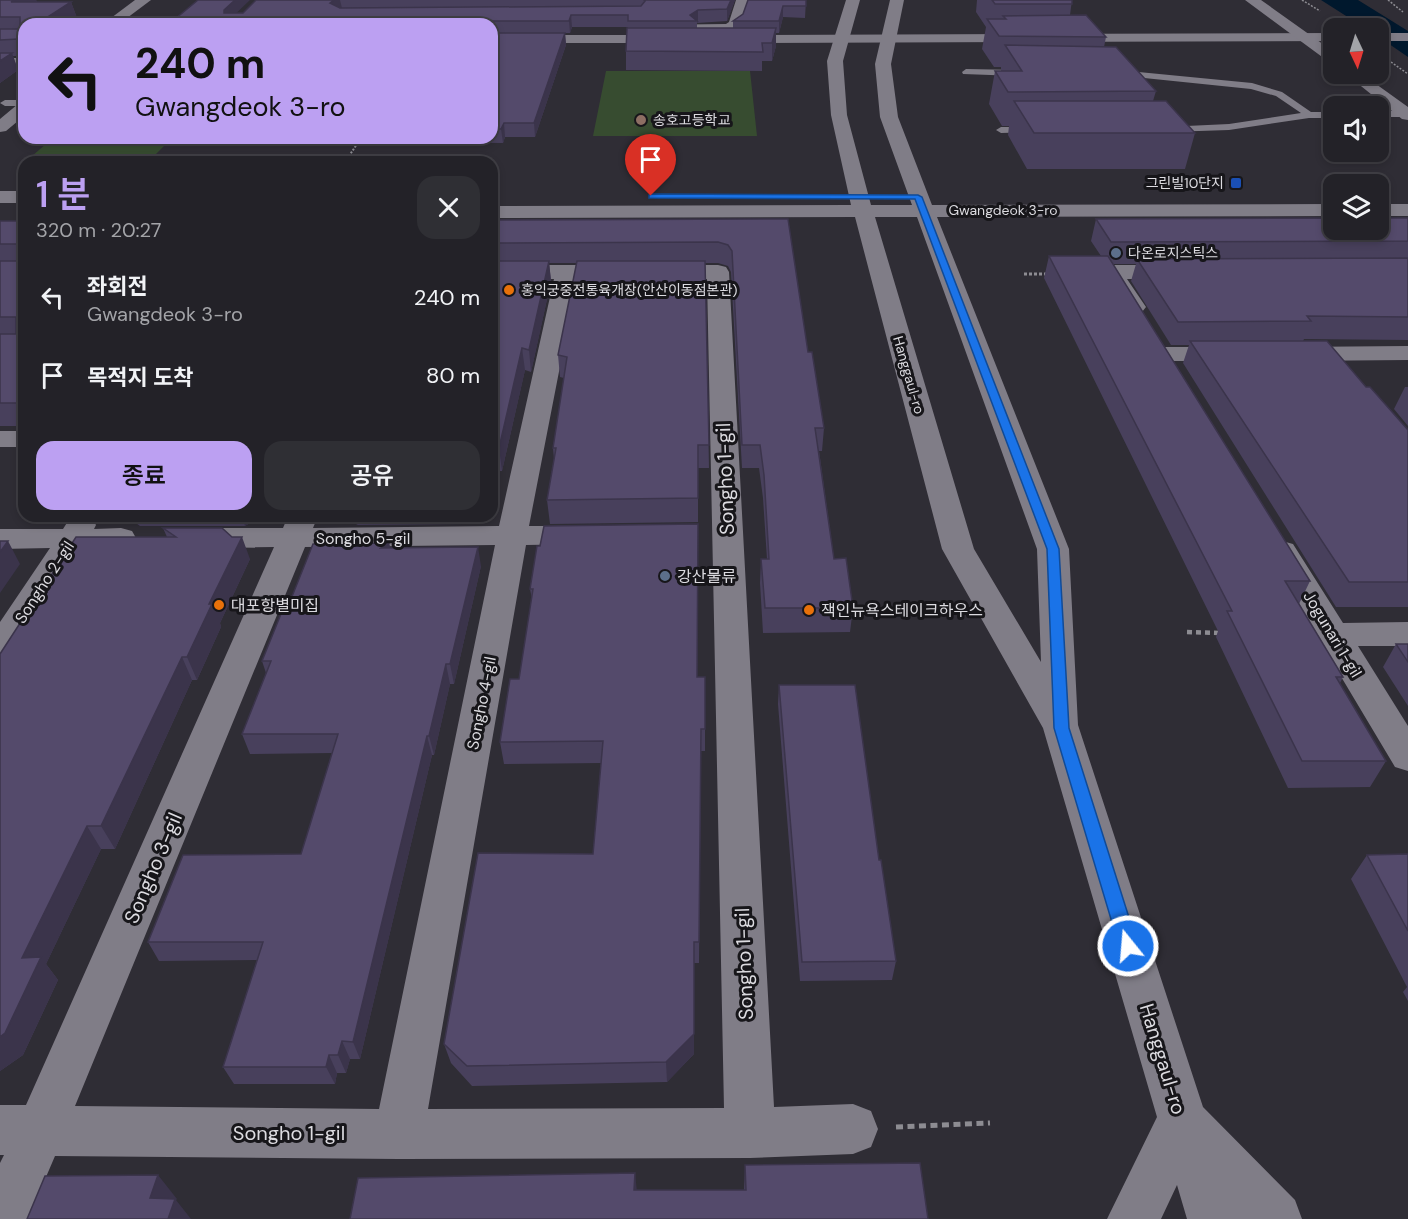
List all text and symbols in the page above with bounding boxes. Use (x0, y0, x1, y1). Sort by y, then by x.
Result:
north arrow (1323, 18, 1389, 84)
map controls (1323, 18, 1389, 240)
text: 240 m (135, 36, 265, 91)
icon: left (36, 42, 114, 120)
text: Gwangdeok 3-ro (135, 89, 345, 124)
button: sound (1323, 96, 1389, 162)
place label: 송호고등학교 (653, 111, 730, 129)
marker: 송호고등학교 (634, 113, 648, 127)
pin (625, 134, 676, 196)
icon: arrive (634, 143, 667, 176)
text: 1 분 (36, 171, 90, 218)
place label: 그린빌10단지 (1146, 174, 1224, 192)
button: layers (1323, 174, 1389, 240)
button: close (417, 176, 480, 239)
marker: 그린빌10단지 (1229, 176, 1243, 190)
street label: Gwangdeok 3-ro (948, 201, 1058, 219)
text: 320 m · 20:27 (36, 217, 161, 243)
place label: 다온로지스틱스 (1128, 244, 1218, 262)
marker: 다온로지스틱스 (1109, 246, 1123, 260)
text: 좌회전 (87, 272, 148, 301)
icon: left (36, 281, 69, 314)
place label: 홍익궁중전통육개장(안산이동점본관) (521, 281, 738, 299)
text: 240 m (414, 283, 480, 312)
marker: 홍익궁중전통육개장(안산이동점본관) (502, 283, 516, 297)
text: Gwangdeok 3-ro (87, 301, 243, 327)
street label: Hanggaul-ro (889, 334, 929, 416)
icon: arrive (36, 359, 69, 392)
text: 80 m (426, 361, 480, 390)
text: 목적지 도착 (87, 363, 193, 392)
street label: Songho 1-gil (710, 422, 740, 536)
button: 종료 (36, 441, 252, 510)
button: 공유 (264, 441, 480, 510)
street label: Songho 5-gil (316, 528, 410, 549)
street label: Songho 2-gil (10, 537, 79, 627)
place label: 강산물류 (677, 566, 736, 587)
marker: 강산물류 (658, 569, 672, 583)
street label: Jogunari 1-gil (1299, 587, 1367, 681)
place label: 대포항별미집 (231, 595, 319, 616)
marker: 대포항별미집 (212, 598, 226, 612)
place label: 잭인뉴욕스테이크하우스 (821, 600, 983, 621)
marker: 잭인뉴욕스테이크하우스 (802, 603, 816, 617)
street label: Songho 4-gil (462, 655, 501, 751)
street label: Songho 3-gil (118, 809, 188, 927)
street label: Songho 1-gil (729, 907, 759, 1021)
position arrow (1096, 914, 1160, 978)
street label: Hanggaul-ro (1134, 1000, 1192, 1118)
street label: Songho 1-gil (233, 1120, 345, 1146)

